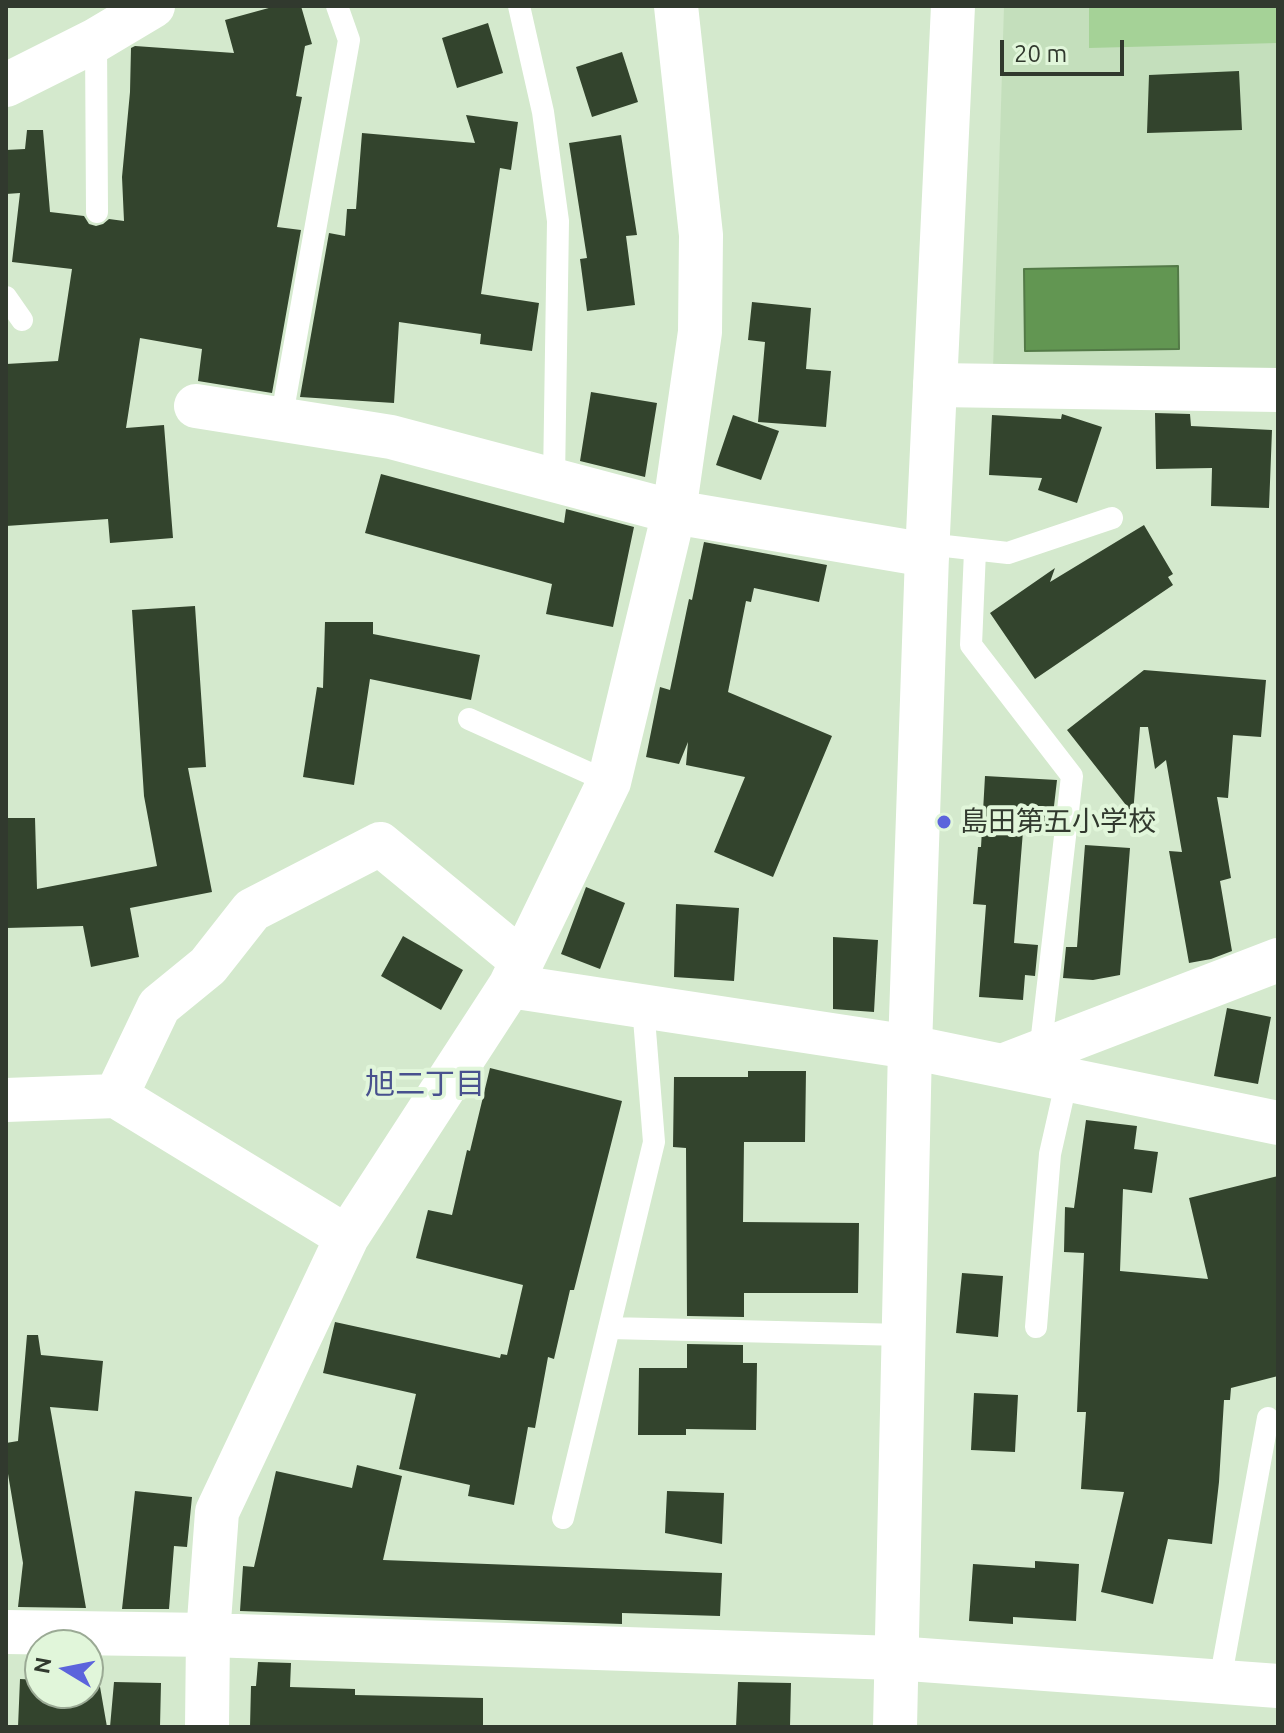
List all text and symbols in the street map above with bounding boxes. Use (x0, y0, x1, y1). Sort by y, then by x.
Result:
scale bar (1004, 24, 1128, 74)
text: 20 m (1014, 40, 1067, 67)
place label: 島田第五小学校 (960, 805, 1156, 839)
marker: 島田第五小学校 (935, 813, 953, 831)
district label: 旭二丁目 (365, 1066, 485, 1102)
north arrow (24, 1629, 104, 1709)
text: N (28, 1655, 56, 1675)

